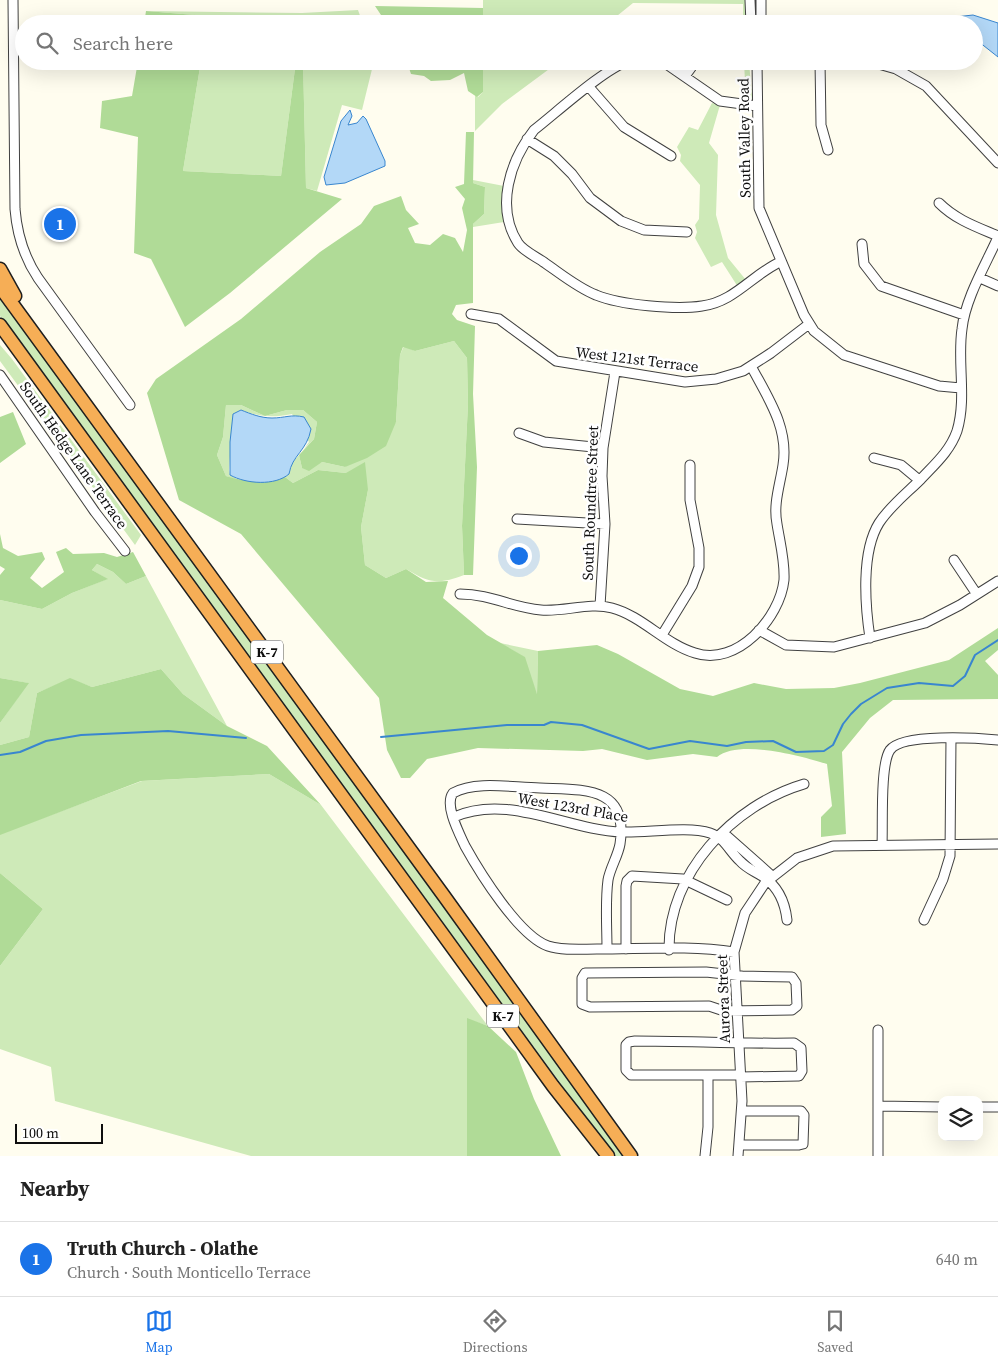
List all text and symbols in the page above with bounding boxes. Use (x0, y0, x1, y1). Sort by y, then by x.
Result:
search box (15, 15, 983, 70)
icon: search (33, 29, 61, 57)
text: Search here (73, 30, 173, 56)
street label: South Valley Road (732, 78, 756, 198)
pin: 1 (44, 205, 76, 243)
street label: West 121st Terrace (574, 341, 700, 377)
street label: South Hedge Lane Terrace (15, 377, 133, 533)
street label: South Roundtree Street (577, 425, 603, 581)
your location (506, 543, 532, 569)
road number: K-7 (251, 640, 283, 664)
street label: West 123rd Place (516, 787, 630, 827)
street label: Aurora Street (711, 954, 735, 1044)
road number: K-7 (487, 1004, 519, 1028)
map controls (938, 1096, 983, 1141)
button: layers (938, 1096, 983, 1141)
scale bar (15, 1121, 102, 1144)
text: 100 m (22, 1123, 59, 1143)
text: Nearby (20, 1174, 90, 1203)
text: Truth Church - Olathe (67, 1235, 258, 1261)
text: 1 (32, 1248, 40, 1270)
text: 640 m (936, 1248, 978, 1270)
text: Church · South Monticello Terrace (67, 1261, 311, 1283)
tab: Map (145, 1307, 173, 1357)
tab: Directions (463, 1307, 527, 1357)
tab: Saved (817, 1307, 853, 1357)

